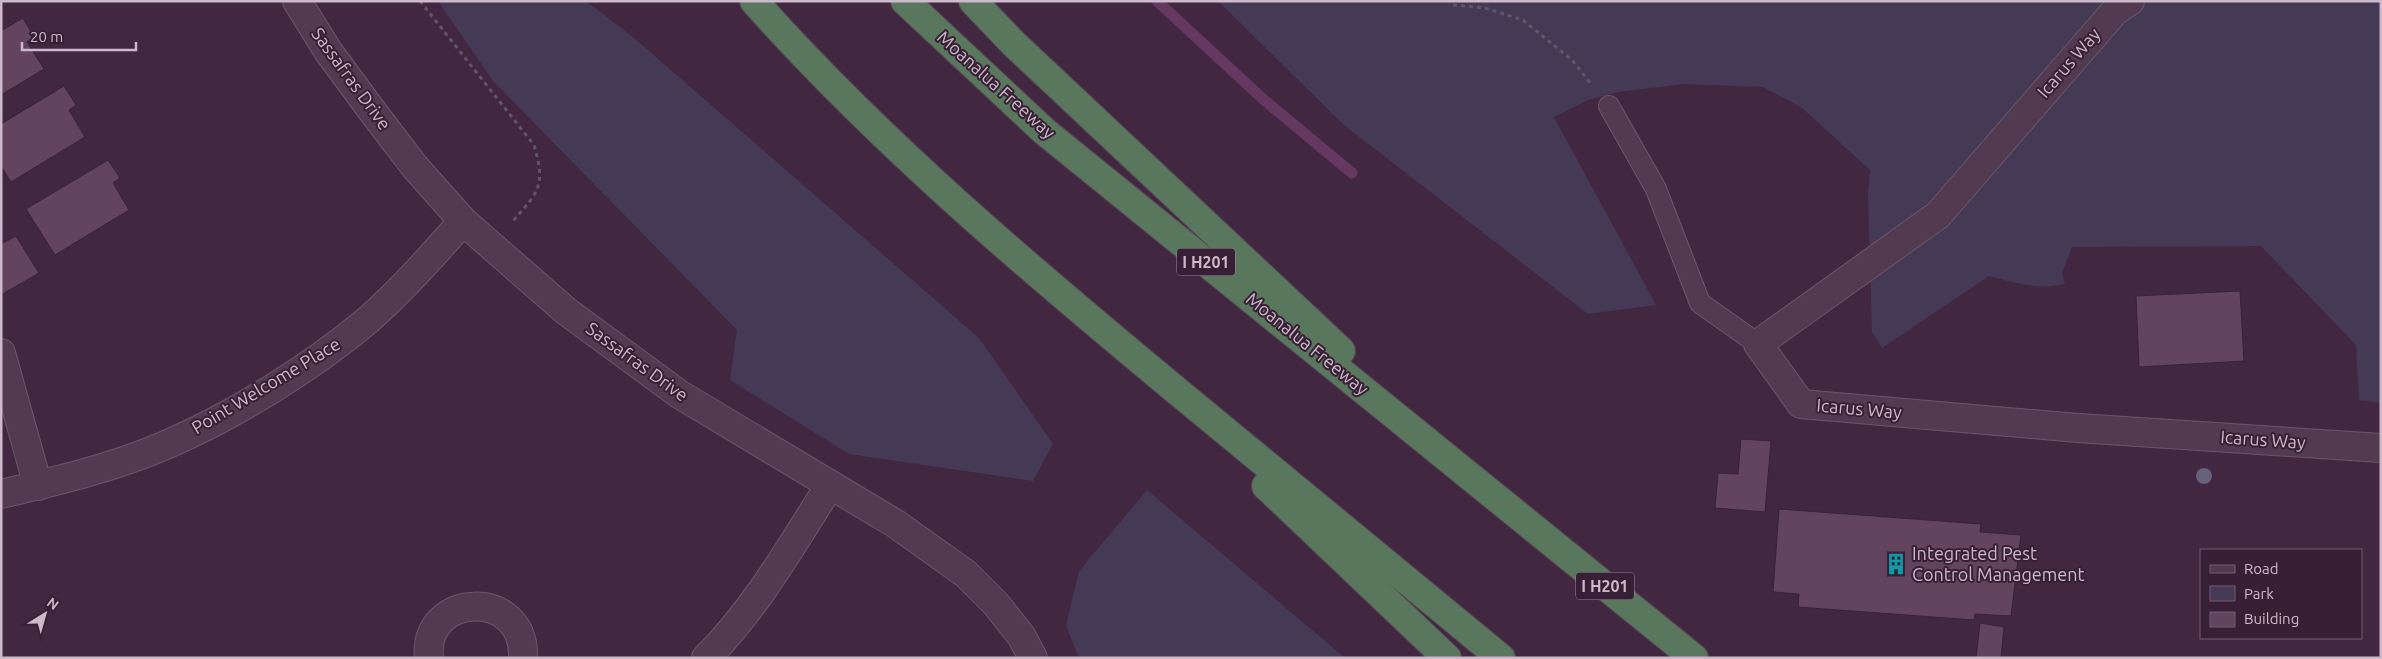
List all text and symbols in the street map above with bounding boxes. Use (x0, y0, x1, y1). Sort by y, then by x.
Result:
scale bar (22, 20, 136, 52)
street label: Icarus Way (2033, 23, 2104, 101)
street label: Sassafras Drive (308, 24, 395, 133)
street label: Moanalua Freeway (934, 26, 1060, 142)
text: 20 m (30, 28, 63, 45)
road number: I H201 (1177, 248, 1235, 276)
street label: Moanalua Freeway (1243, 288, 1373, 399)
street label: Sassafras Drive (583, 318, 692, 405)
street label: Point Welcome Place (188, 333, 343, 437)
street label: Icarus Way (1816, 394, 1903, 422)
street label: Icarus Way (2220, 426, 2307, 452)
place label: Integrated Pest Control Management (1912, 543, 2085, 584)
legend (2200, 549, 2362, 639)
building icon: Integrated Pest Control Management (1883, 551, 1909, 577)
text: Road (2244, 560, 2279, 577)
road number: I H201 (1576, 572, 1634, 600)
text: Park (2244, 585, 2274, 602)
north arrow (20, 589, 70, 639)
text: N (44, 594, 62, 613)
text: Building (2244, 610, 2299, 627)

